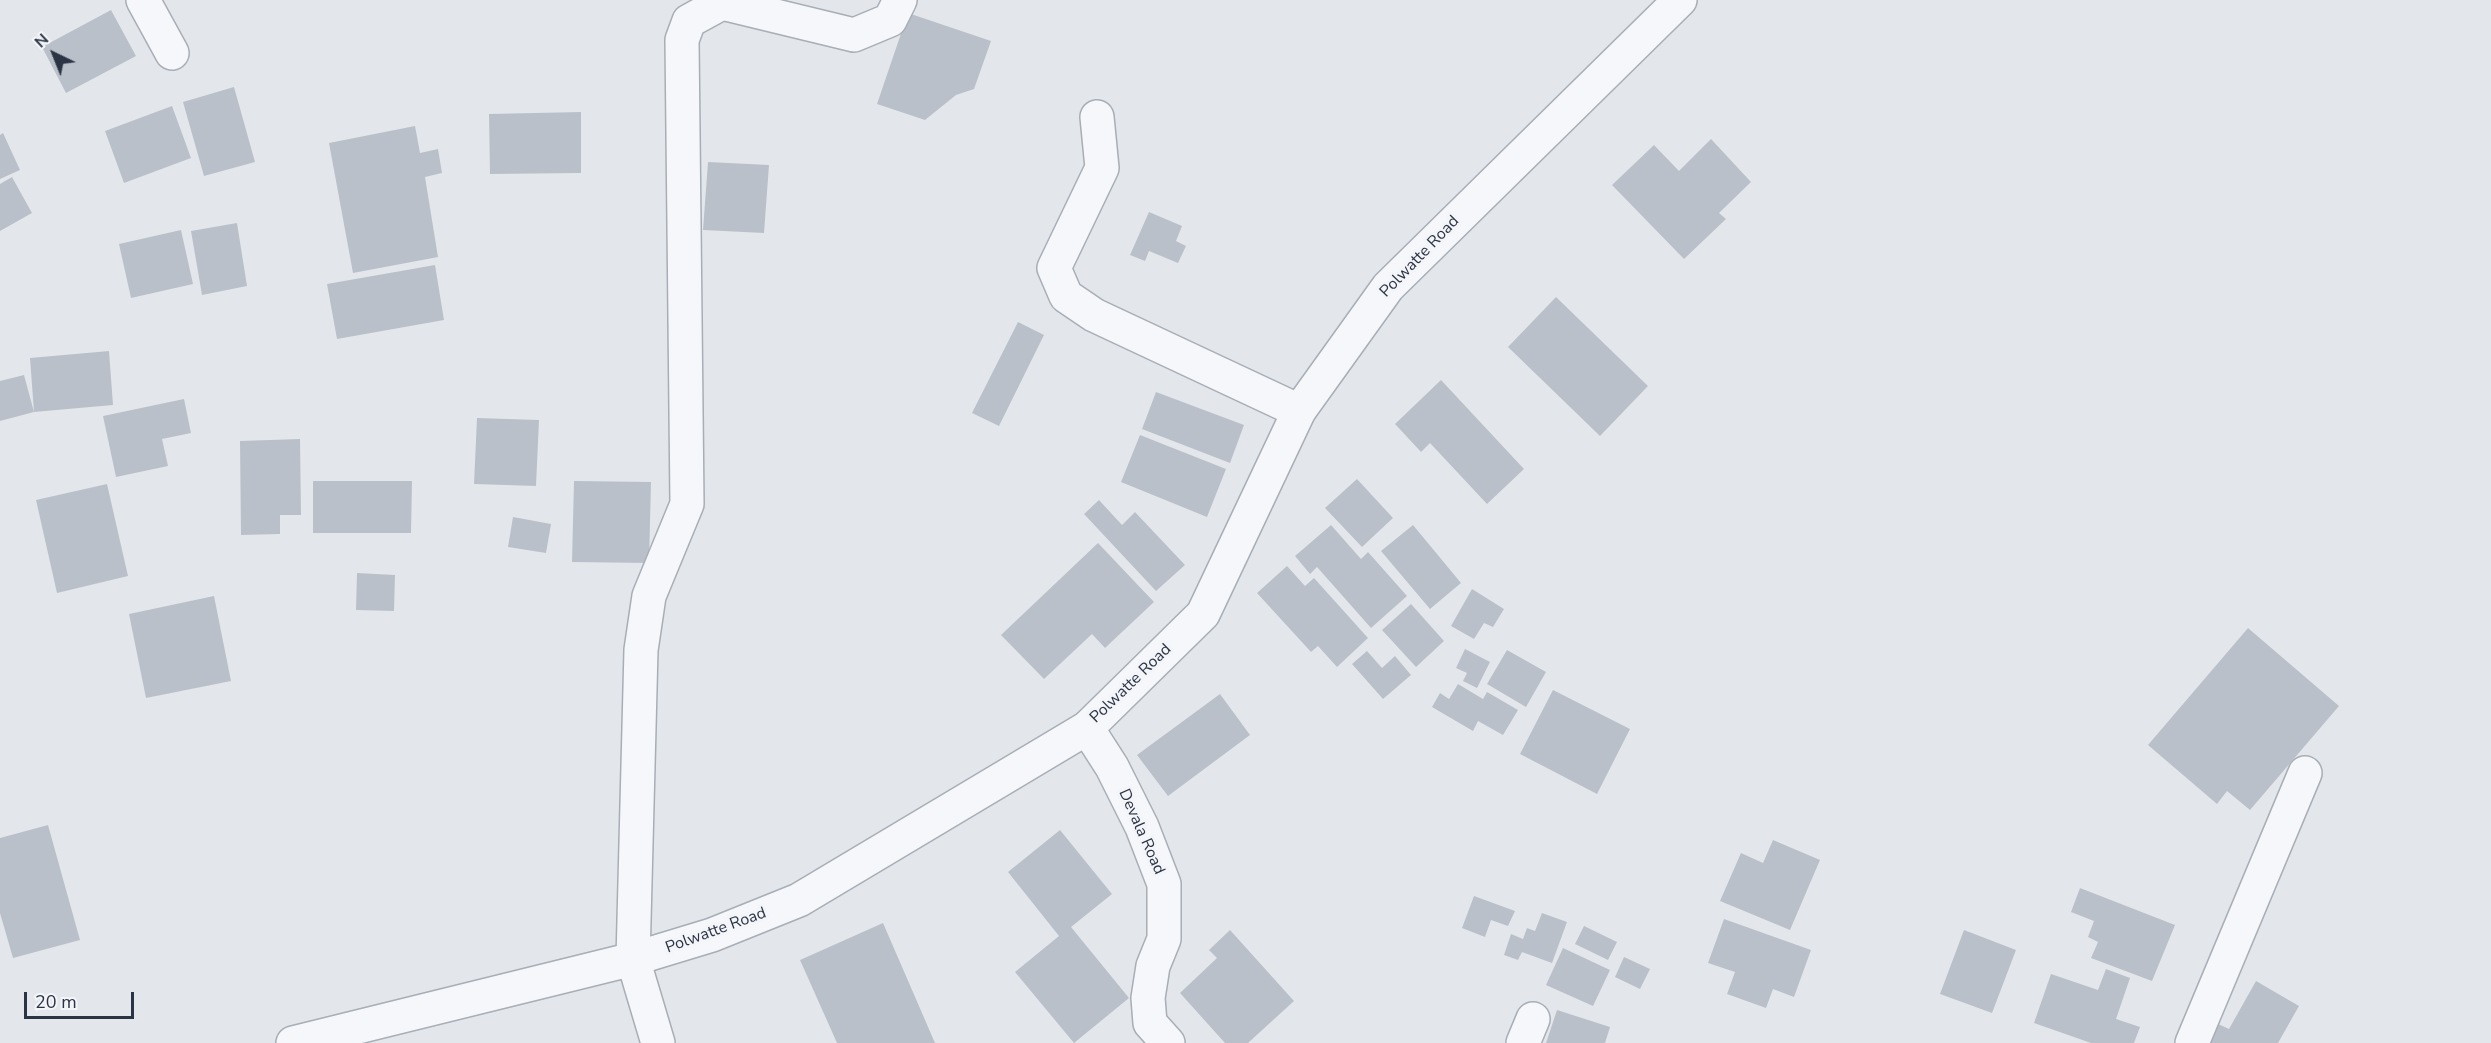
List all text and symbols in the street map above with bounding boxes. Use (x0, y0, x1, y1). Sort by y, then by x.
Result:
north arrow (24, 24, 84, 84)
text: N (30, 29, 54, 53)
street label: Polwatte Road (1376, 212, 1464, 302)
street label: Polwatte Road (1086, 640, 1176, 728)
street label: Devala Road (1114, 786, 1168, 878)
street label: Polwatte Road (663, 904, 769, 958)
scale bar (27, 980, 136, 1018)
text: 20 m (35, 990, 77, 1014)

